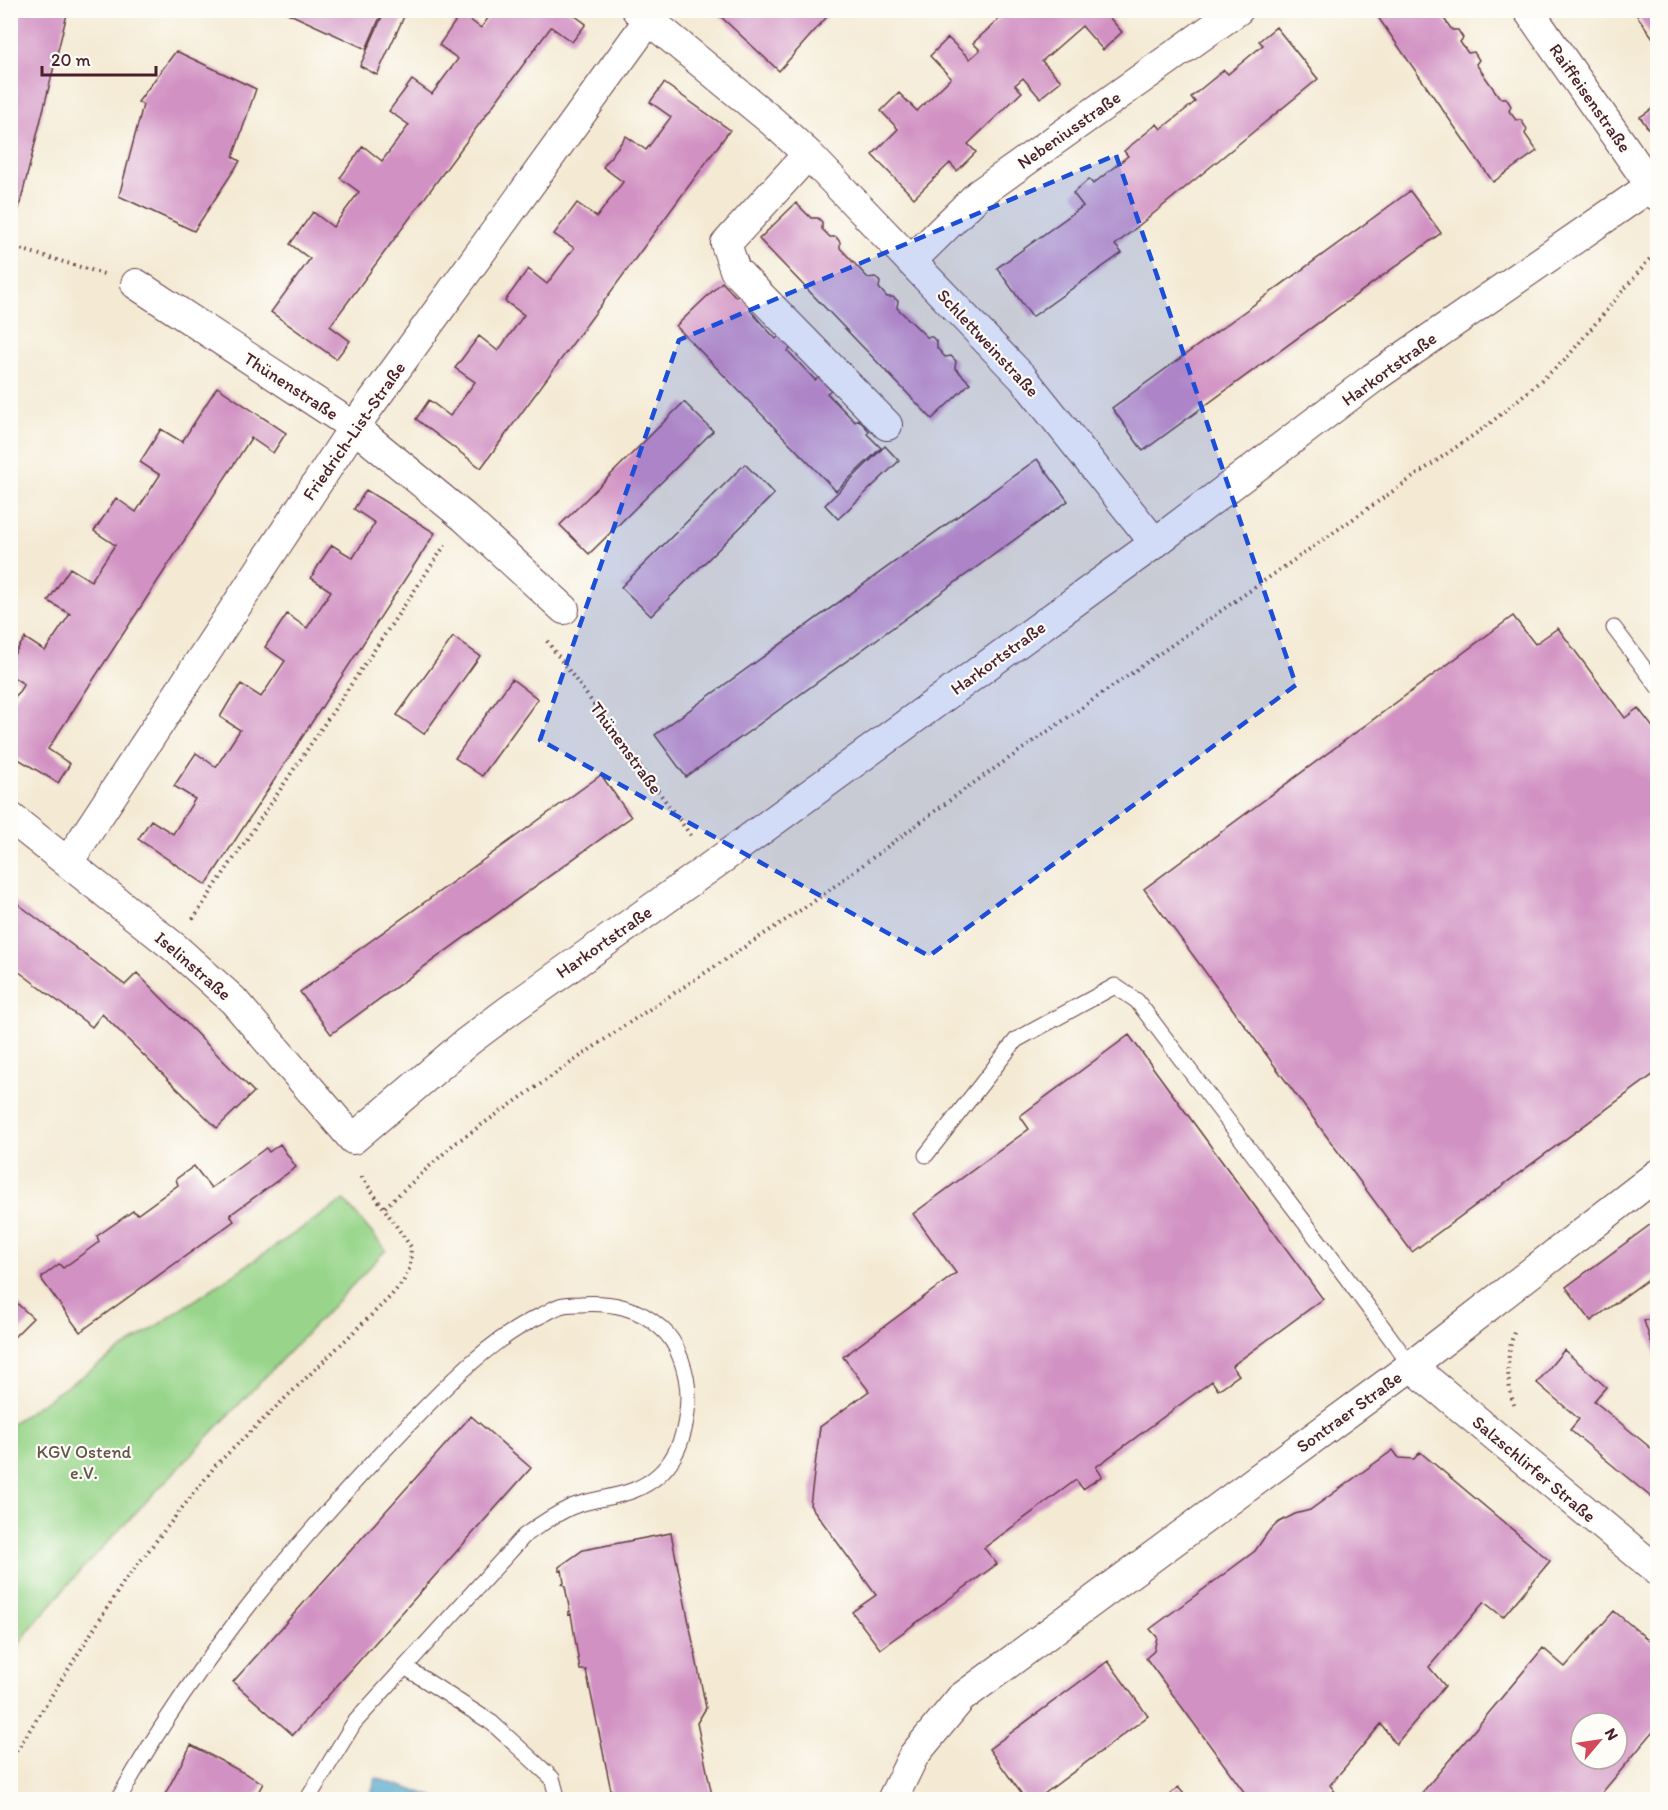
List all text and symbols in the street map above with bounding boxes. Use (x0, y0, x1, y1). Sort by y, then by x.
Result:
scale bar (42, 39, 156, 77)
street label: Raiffeisenstraße (1544, 39, 1636, 157)
text: 20 m (51, 49, 91, 71)
street label: Nebeniusstraße (1013, 86, 1125, 174)
street label: Schlettweinstraße (932, 284, 1044, 402)
street label: Harkortstraße (1337, 327, 1441, 411)
street label: Thünenstraße (239, 347, 343, 425)
street label: Friedrich-List-Straße (298, 357, 410, 505)
street label: Harkortstraße (946, 616, 1050, 700)
street label: Thünenstraße (585, 698, 667, 798)
street label: Harkortstraße (552, 901, 656, 983)
street label: Iselinstraße (150, 927, 236, 1005)
street label: Sontraer Straße (1292, 1366, 1406, 1458)
street label: Salzschlirfer Straße (1468, 1411, 1600, 1527)
park label: KGV Ostend e.V. (36, 1441, 132, 1484)
north arrow (1569, 1711, 1629, 1771)
text: N (1601, 1725, 1623, 1743)

